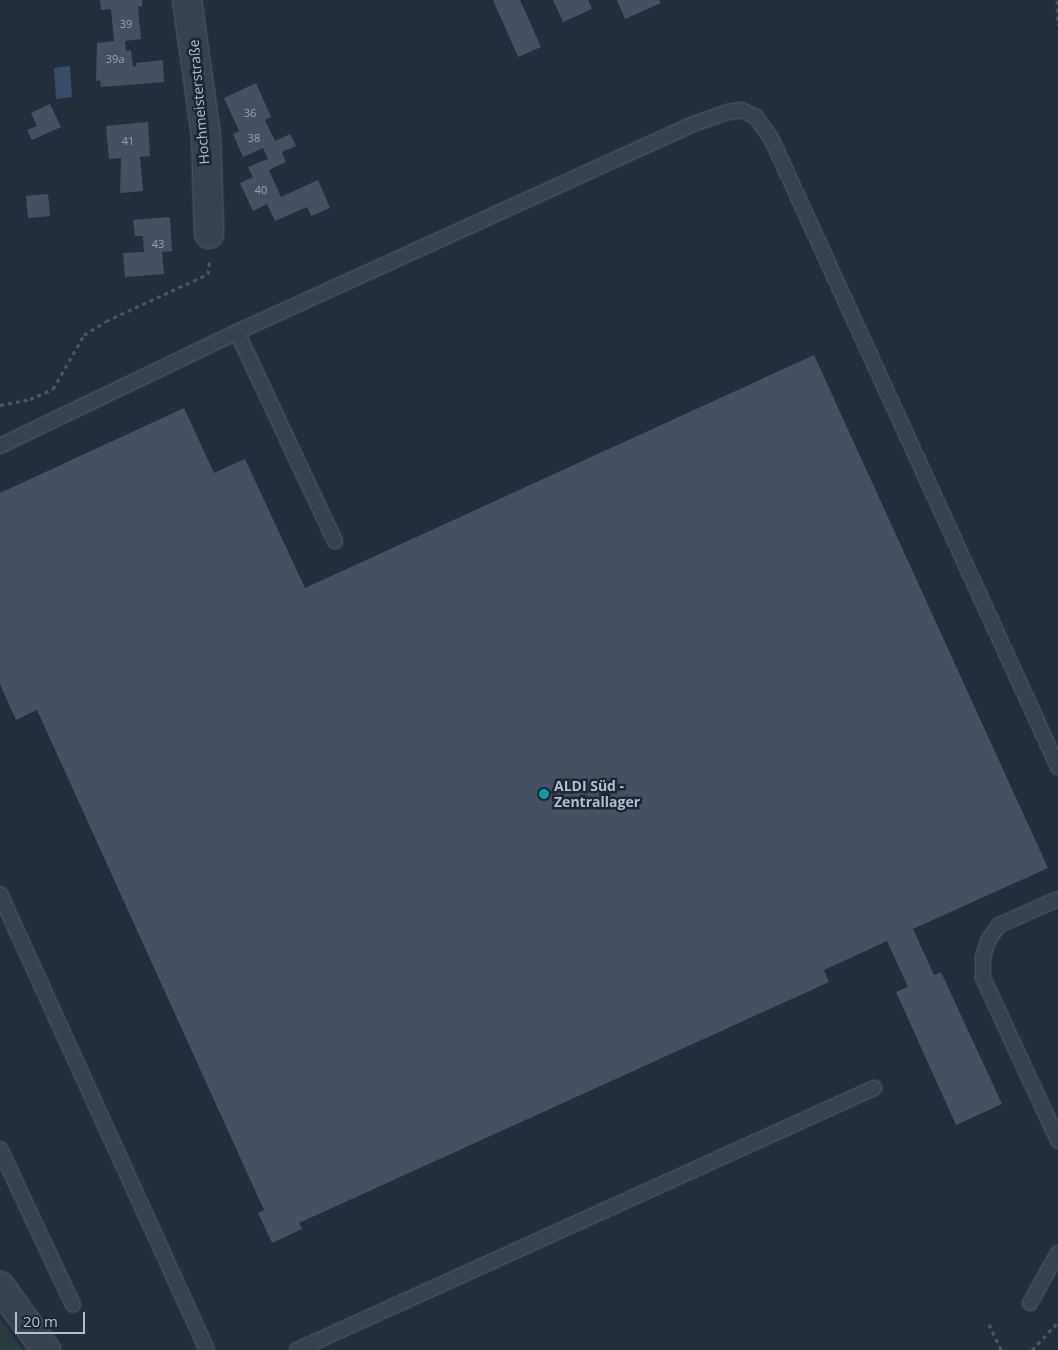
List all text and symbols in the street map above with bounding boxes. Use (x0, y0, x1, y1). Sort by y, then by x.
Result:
house number: 39 (120, 17, 132, 31)
street label: Hochmeisterstraße (185, 39, 213, 165)
house number: 39a (106, 52, 124, 66)
house number: 36 (244, 106, 256, 120)
house number: 38 (248, 131, 260, 145)
house number: 41 (122, 134, 134, 148)
house number: 40 (255, 183, 267, 197)
house number: 43 (152, 237, 164, 251)
place label: ALDI Süd - Zentrallager (554, 778, 640, 810)
marker: ALDI Süd - Zentrallager (538, 788, 550, 800)
scale bar (18, 1302, 88, 1334)
text: 20 m (23, 1311, 58, 1331)

